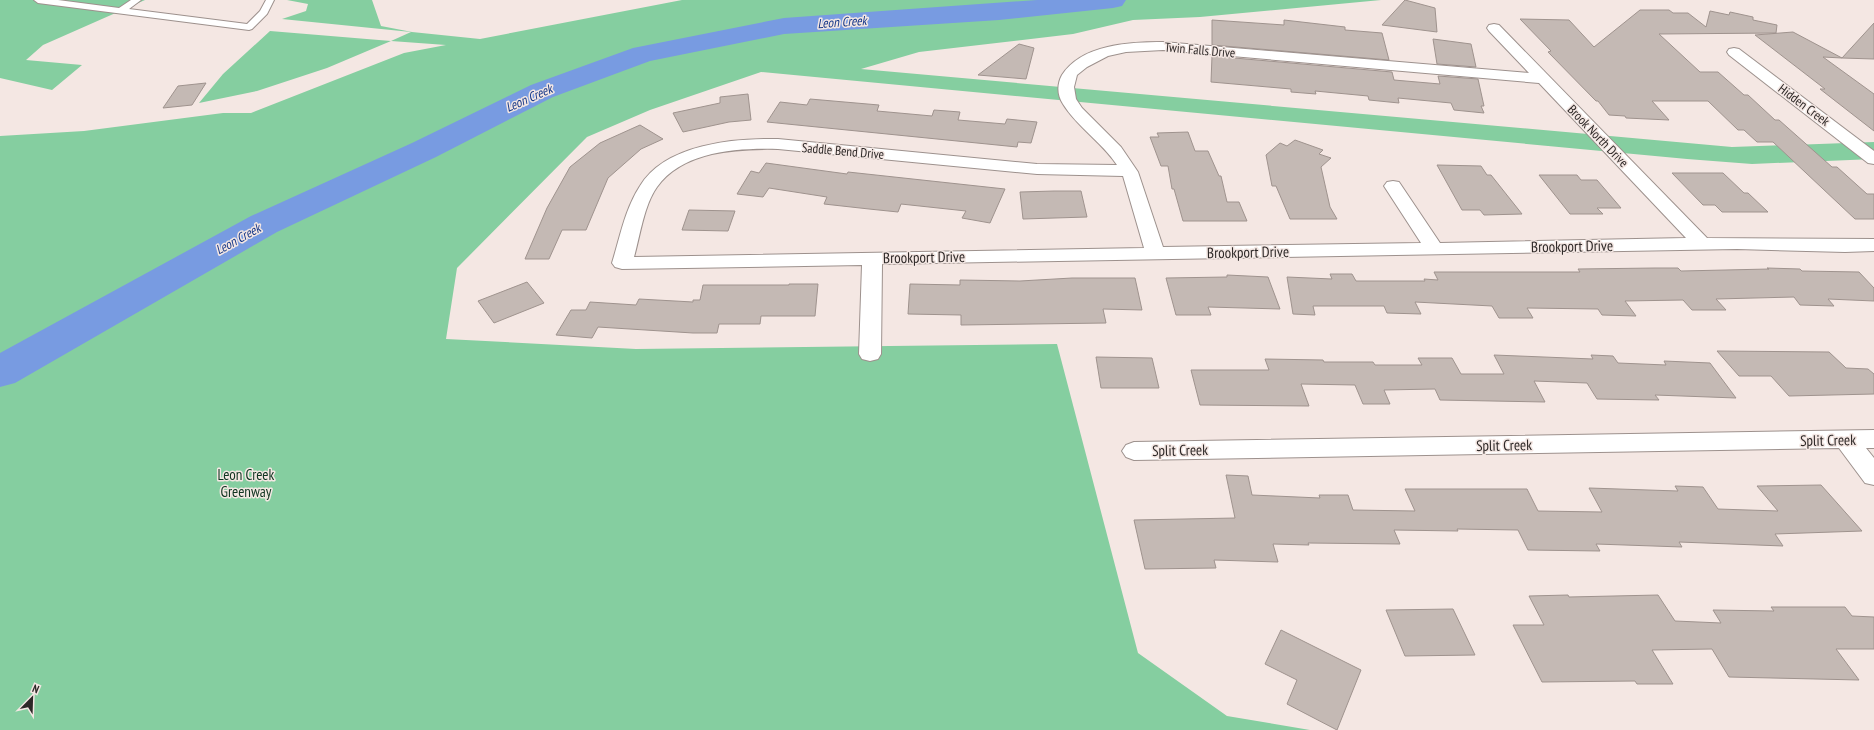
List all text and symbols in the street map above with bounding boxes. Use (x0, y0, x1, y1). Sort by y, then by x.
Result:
water label: Leon Creek (817, 12, 869, 32)
street label: Twin Falls Drive (1164, 38, 1236, 62)
water label: Leon Creek (503, 79, 557, 116)
street label: Hidden Creek (1775, 80, 1833, 130)
street label: Brook North Drive (1564, 101, 1632, 171)
street label: Saddle Bend Drive (801, 139, 885, 163)
water label: Leon Creek (212, 219, 265, 258)
street label: Brookport Drive (1531, 236, 1613, 256)
street label: Brookport Drive (1207, 242, 1289, 262)
street label: Brookport Drive (883, 247, 965, 267)
street label: Split Creek (1800, 430, 1856, 450)
street label: Split Creek (1476, 435, 1532, 455)
street label: Split Creek (1152, 440, 1208, 460)
park label: Leon Creek Greenway (218, 465, 275, 501)
north arrow (12, 678, 52, 718)
text: N (30, 681, 41, 696)

